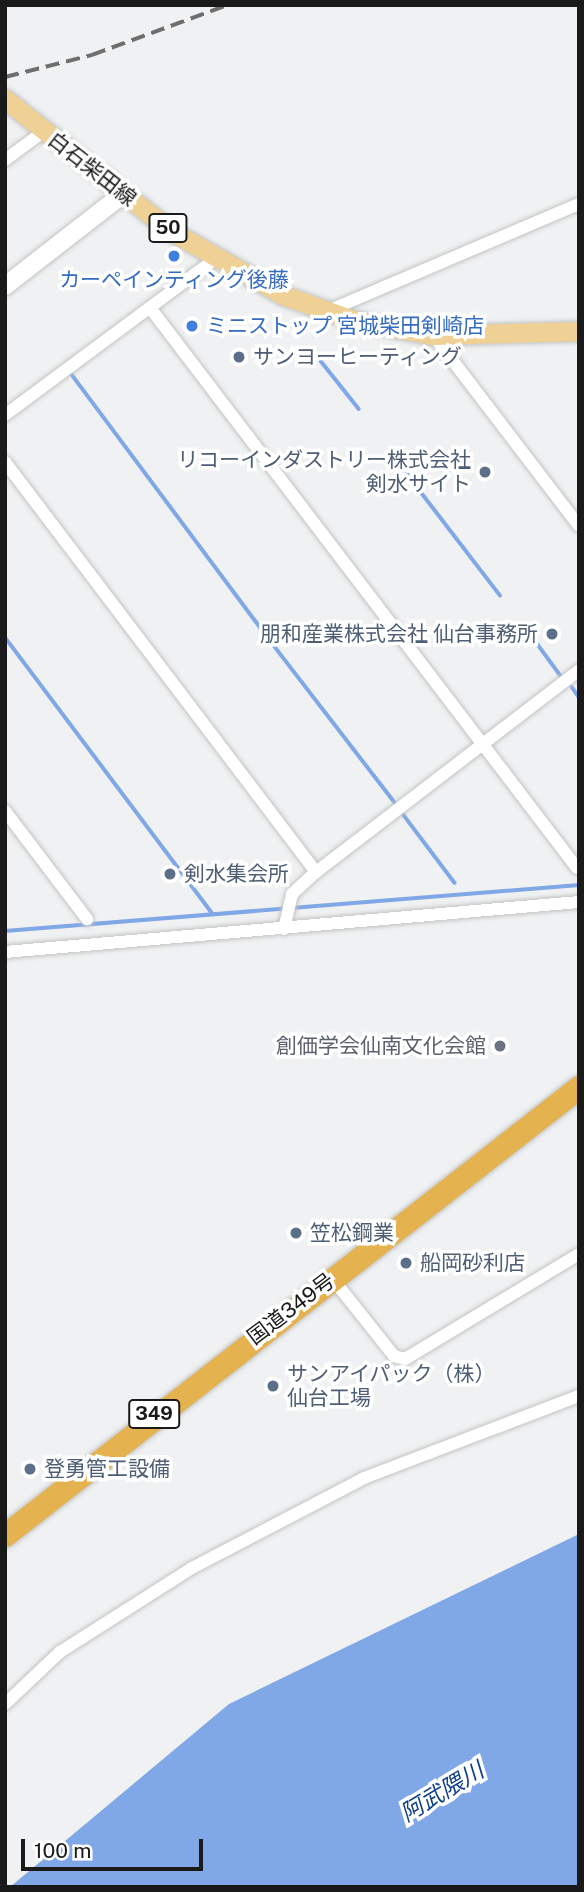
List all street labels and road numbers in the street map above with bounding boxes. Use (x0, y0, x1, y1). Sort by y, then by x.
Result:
street label: 白石柴田線 (43, 127, 141, 211)
road number: 50 (147, 212, 189, 244)
street label: 国道349号 (242, 1268, 340, 1350)
road number: 349 (128, 1398, 180, 1430)

